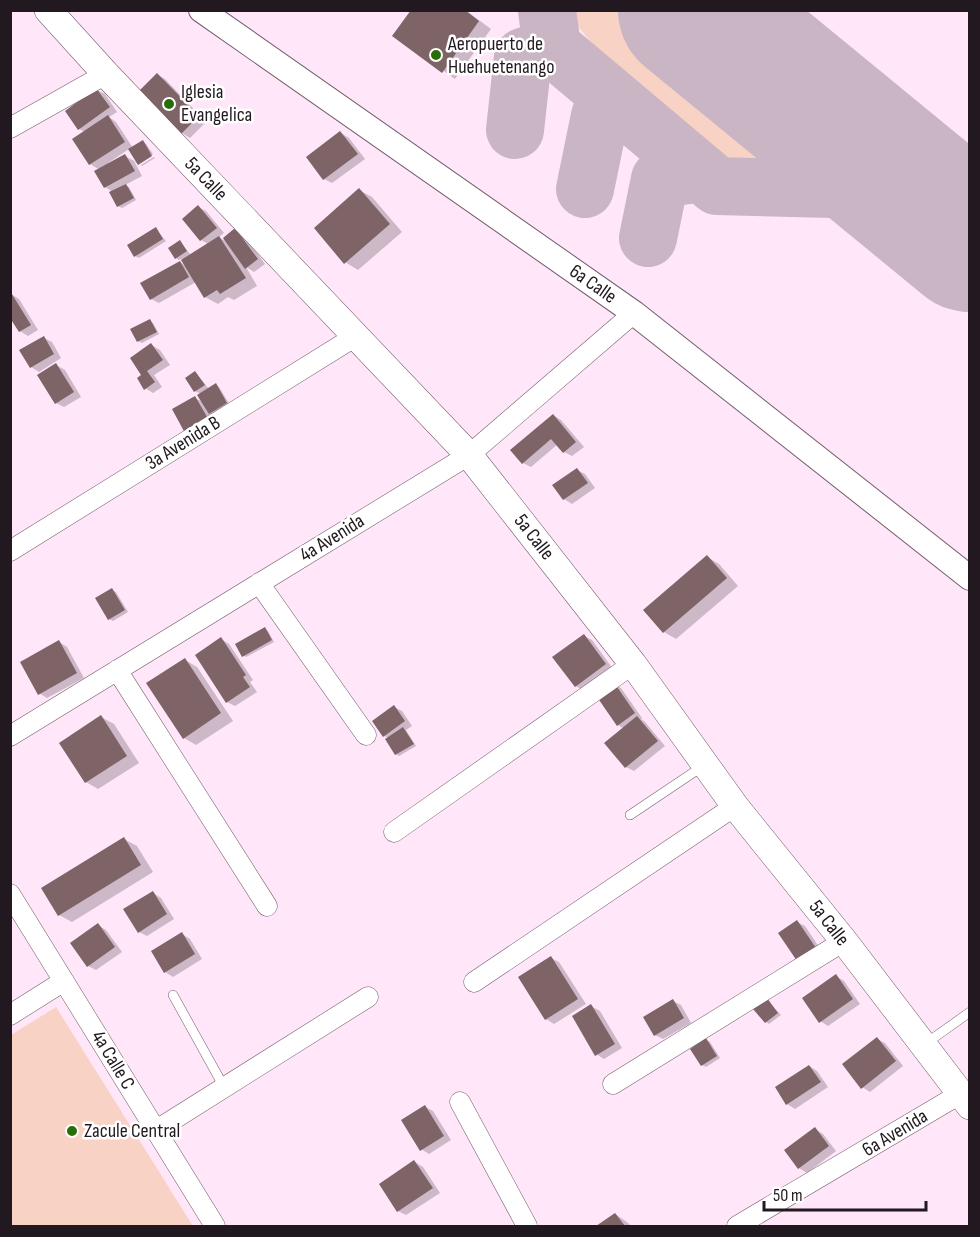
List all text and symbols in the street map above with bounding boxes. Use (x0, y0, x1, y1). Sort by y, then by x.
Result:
place label: Aeropuerto de Huehuetenango (447, 32, 554, 79)
marker: Aeropuerto de Huehuetenango (429, 48, 443, 62)
place label: Iglesia Evangelica (181, 80, 252, 127)
marker: Iglesia Evangelica (162, 97, 176, 111)
street label: 5a Calle (179, 152, 233, 206)
street label: 6a Calle (565, 259, 621, 309)
street label: 3a Avenida B (141, 411, 225, 475)
street label: 4a Avenida (295, 509, 369, 567)
street label: 5a Calle (509, 509, 559, 565)
street label: 5a Calle (804, 895, 854, 951)
street label: 4a Calle C (86, 1026, 140, 1094)
street label: 6a Avenida (858, 1104, 932, 1162)
place label: Zacule Central (84, 1119, 180, 1143)
marker: Zacule Central (65, 1124, 79, 1138)
scale bar (764, 1174, 926, 1212)
text: 50 m (773, 1185, 803, 1206)

